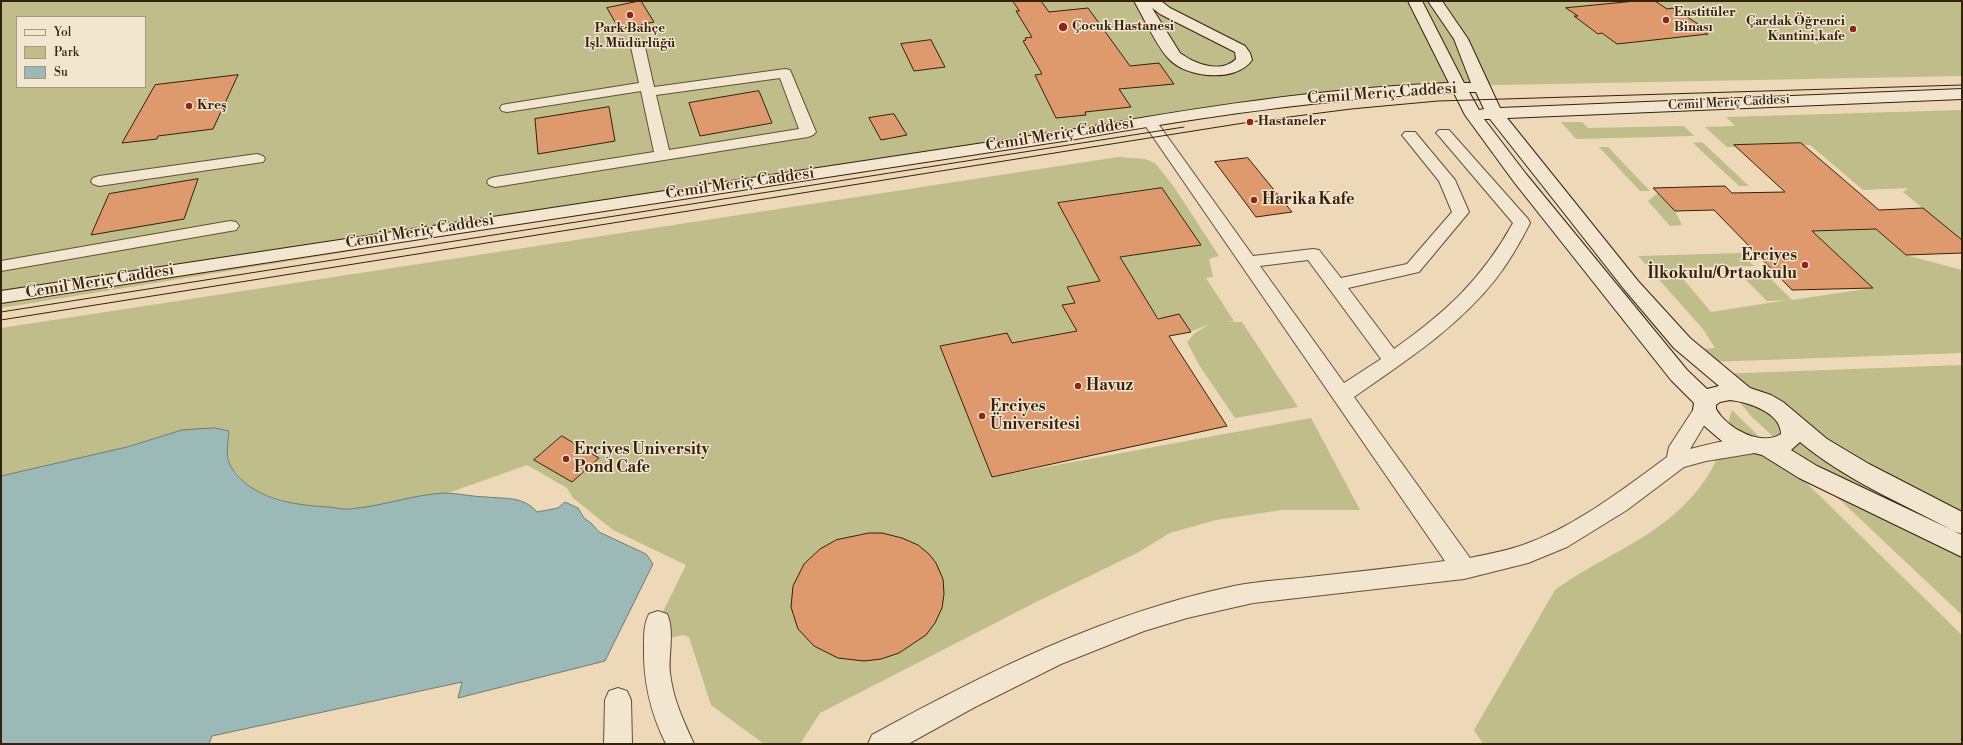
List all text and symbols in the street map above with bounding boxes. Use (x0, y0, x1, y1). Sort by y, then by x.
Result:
place label: Enstitüler Binası (1674, 5, 1736, 36)
marker: Park Bahçe Işl. Müdürlüğü (625, 10, 635, 20)
place label: Çardak Öğrenci Kantini,kafe (1746, 14, 1845, 45)
marker: Enstitüler Binası (1661, 15, 1671, 25)
legend (16, 16, 146, 88)
place label: Çocuk Hastanesi (1072, 19, 1174, 35)
place label: Park Bahçe Işl. Müdürlüğü (585, 21, 675, 52)
marker: Çocuk Hastanesi (1057, 21, 1069, 33)
marker: Çardak Öğrenci Kantini,kafe (1848, 24, 1858, 34)
text: Yol (54, 25, 71, 40)
text: Park (54, 45, 79, 60)
text: Su (54, 65, 68, 80)
street label: Cemil Meriç Caddesi (1306, 79, 1458, 109)
street label: Cemil Meriç Caddesi (1668, 92, 1790, 114)
place label: Kreş (197, 98, 227, 114)
marker: Kreş (184, 101, 194, 111)
street label: Cemil Meriç Caddesi (984, 114, 1136, 156)
place label: Hastaneler (1258, 114, 1326, 130)
marker: Hastaneler (1245, 117, 1255, 127)
street label: Cemil Meriç Caddesi (664, 164, 816, 204)
place label: Harika Kafe (1262, 190, 1354, 210)
marker: Harika Kafe (1249, 195, 1259, 205)
street label: Cemil Meriç Caddesi (344, 211, 496, 253)
place label: Erciyes İlkokulu/Ortaokulu (1648, 246, 1797, 284)
marker: Erciyes İlkokulu/Ortaokulu (1800, 260, 1810, 270)
street label: Cemil Meriç Caddesi (24, 261, 176, 303)
place label: Havuz (1086, 376, 1133, 396)
marker: Havuz (1073, 381, 1083, 391)
place label: Erciyes Üniversitesi (990, 397, 1080, 435)
marker: Erciyes Üniversitesi (977, 411, 987, 421)
place label: Erciyes University Pond Cafe (574, 440, 710, 478)
marker: Erciyes University Pond Cafe (561, 454, 571, 464)

